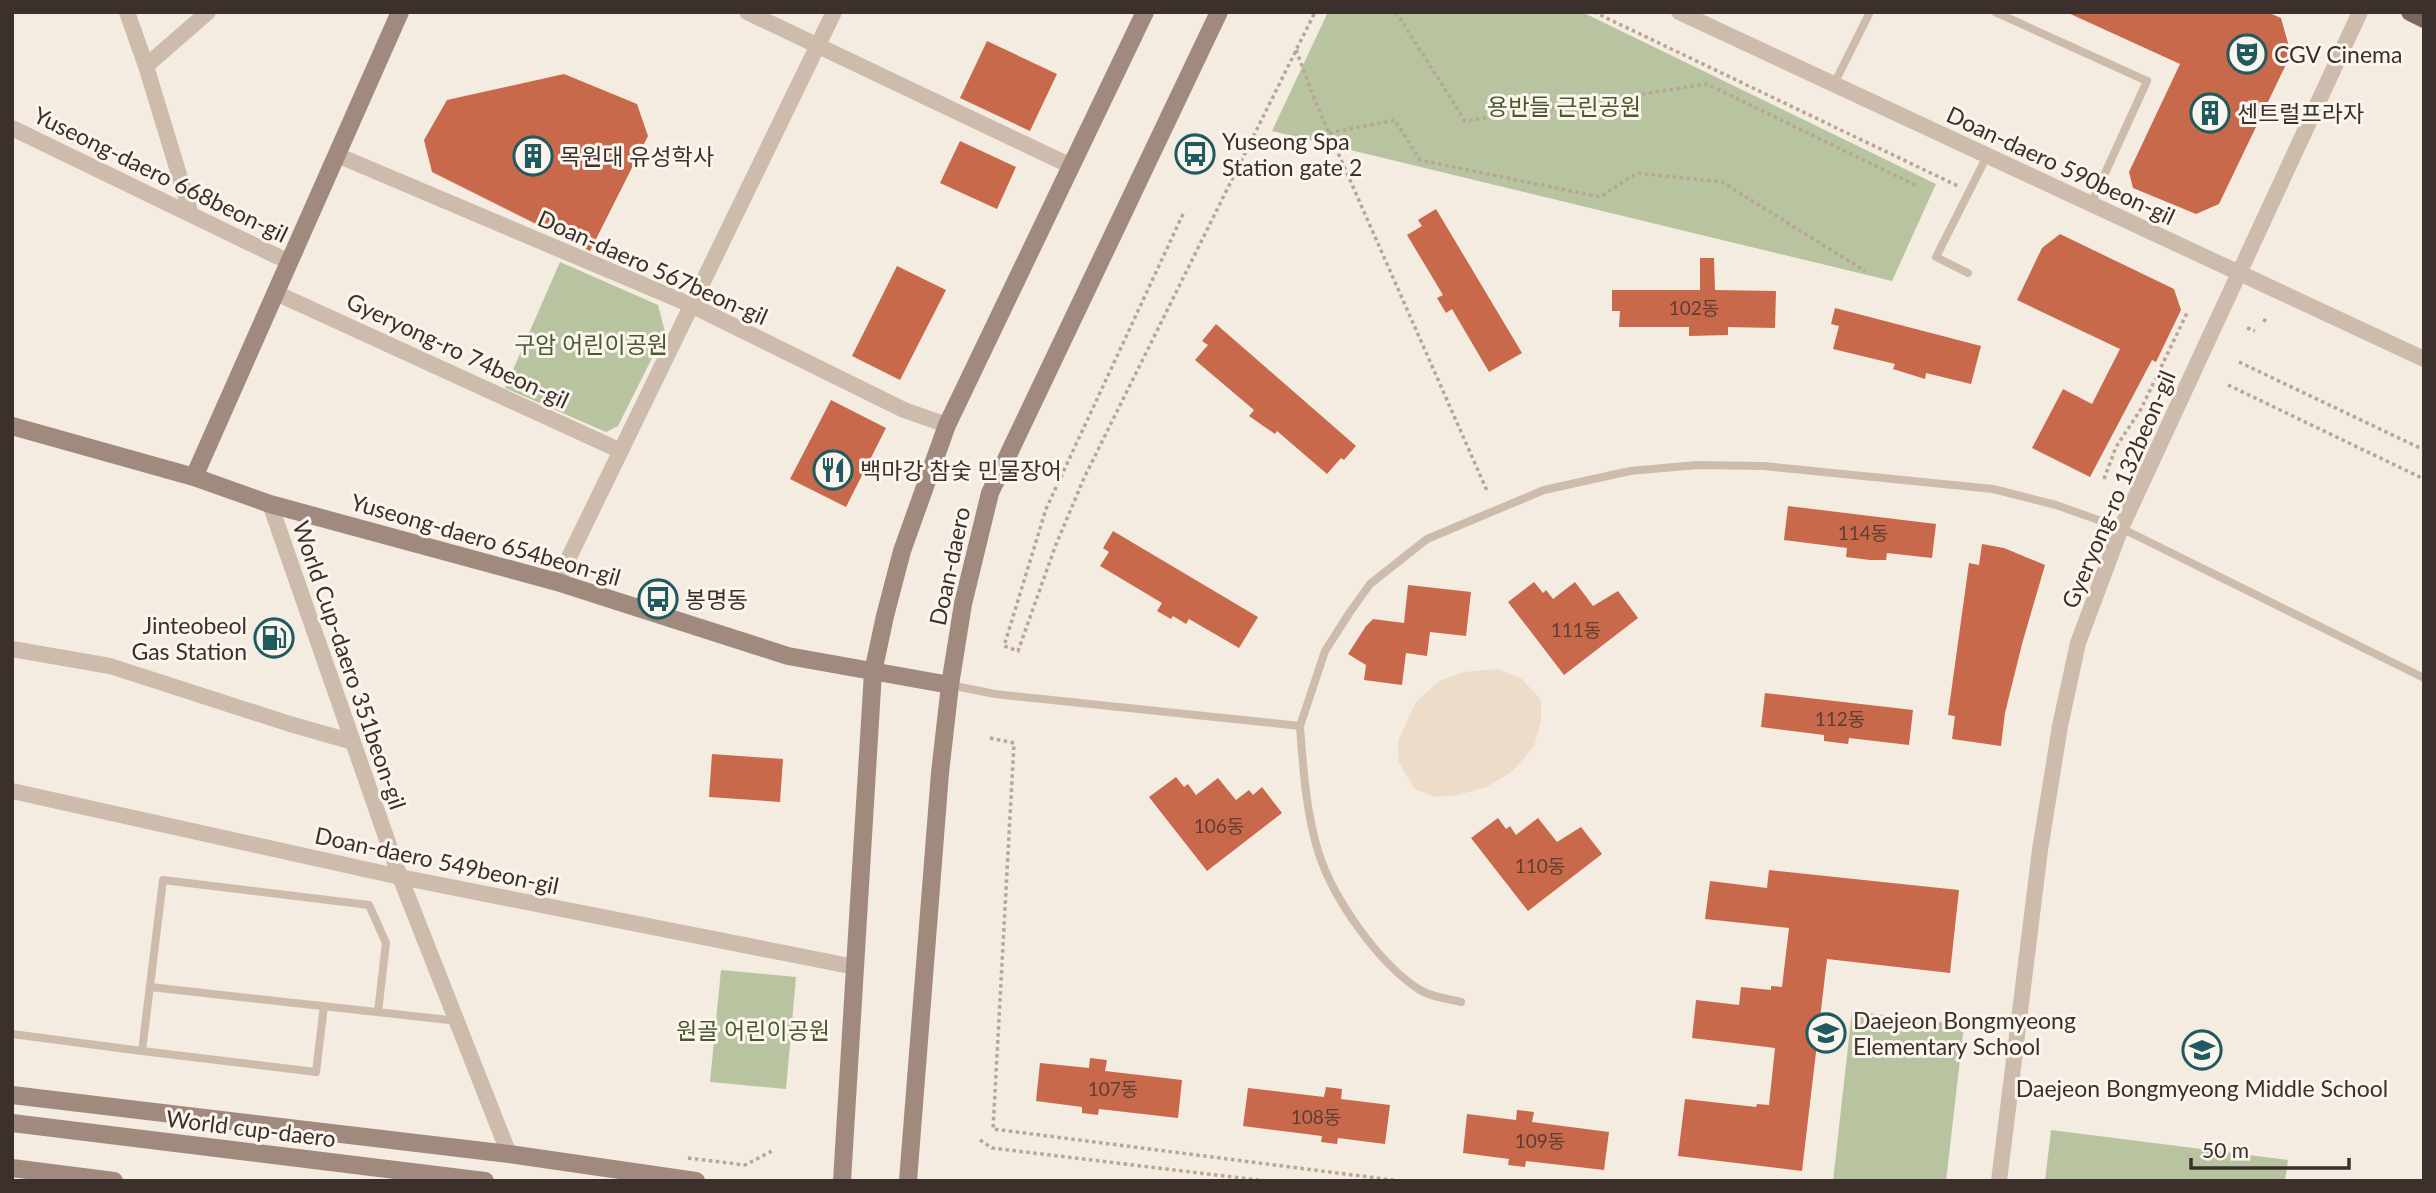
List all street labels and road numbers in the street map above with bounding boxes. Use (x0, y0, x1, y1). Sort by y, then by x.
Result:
street label: Yuseong-daero 668beon-gil (29, 100, 293, 248)
street label: Doan-daero 590beon-gil (1942, 100, 2180, 230)
street label: Doan-daero 567beon-gil (534, 204, 772, 330)
street label: Gyeryong-ro 74beon-gil (342, 286, 574, 414)
street label: Gyeryong-ro 132beon-gil (2055, 366, 2181, 612)
street label: Yuseong-daero 654beon-gil (348, 487, 624, 591)
street label: Doan-daero (923, 504, 975, 628)
street label: World Cup-daero 351beon-gil (287, 517, 413, 813)
street label: Doan-daero 549beon-gil (312, 820, 562, 900)
street label: World cup-daero (165, 1104, 337, 1152)

